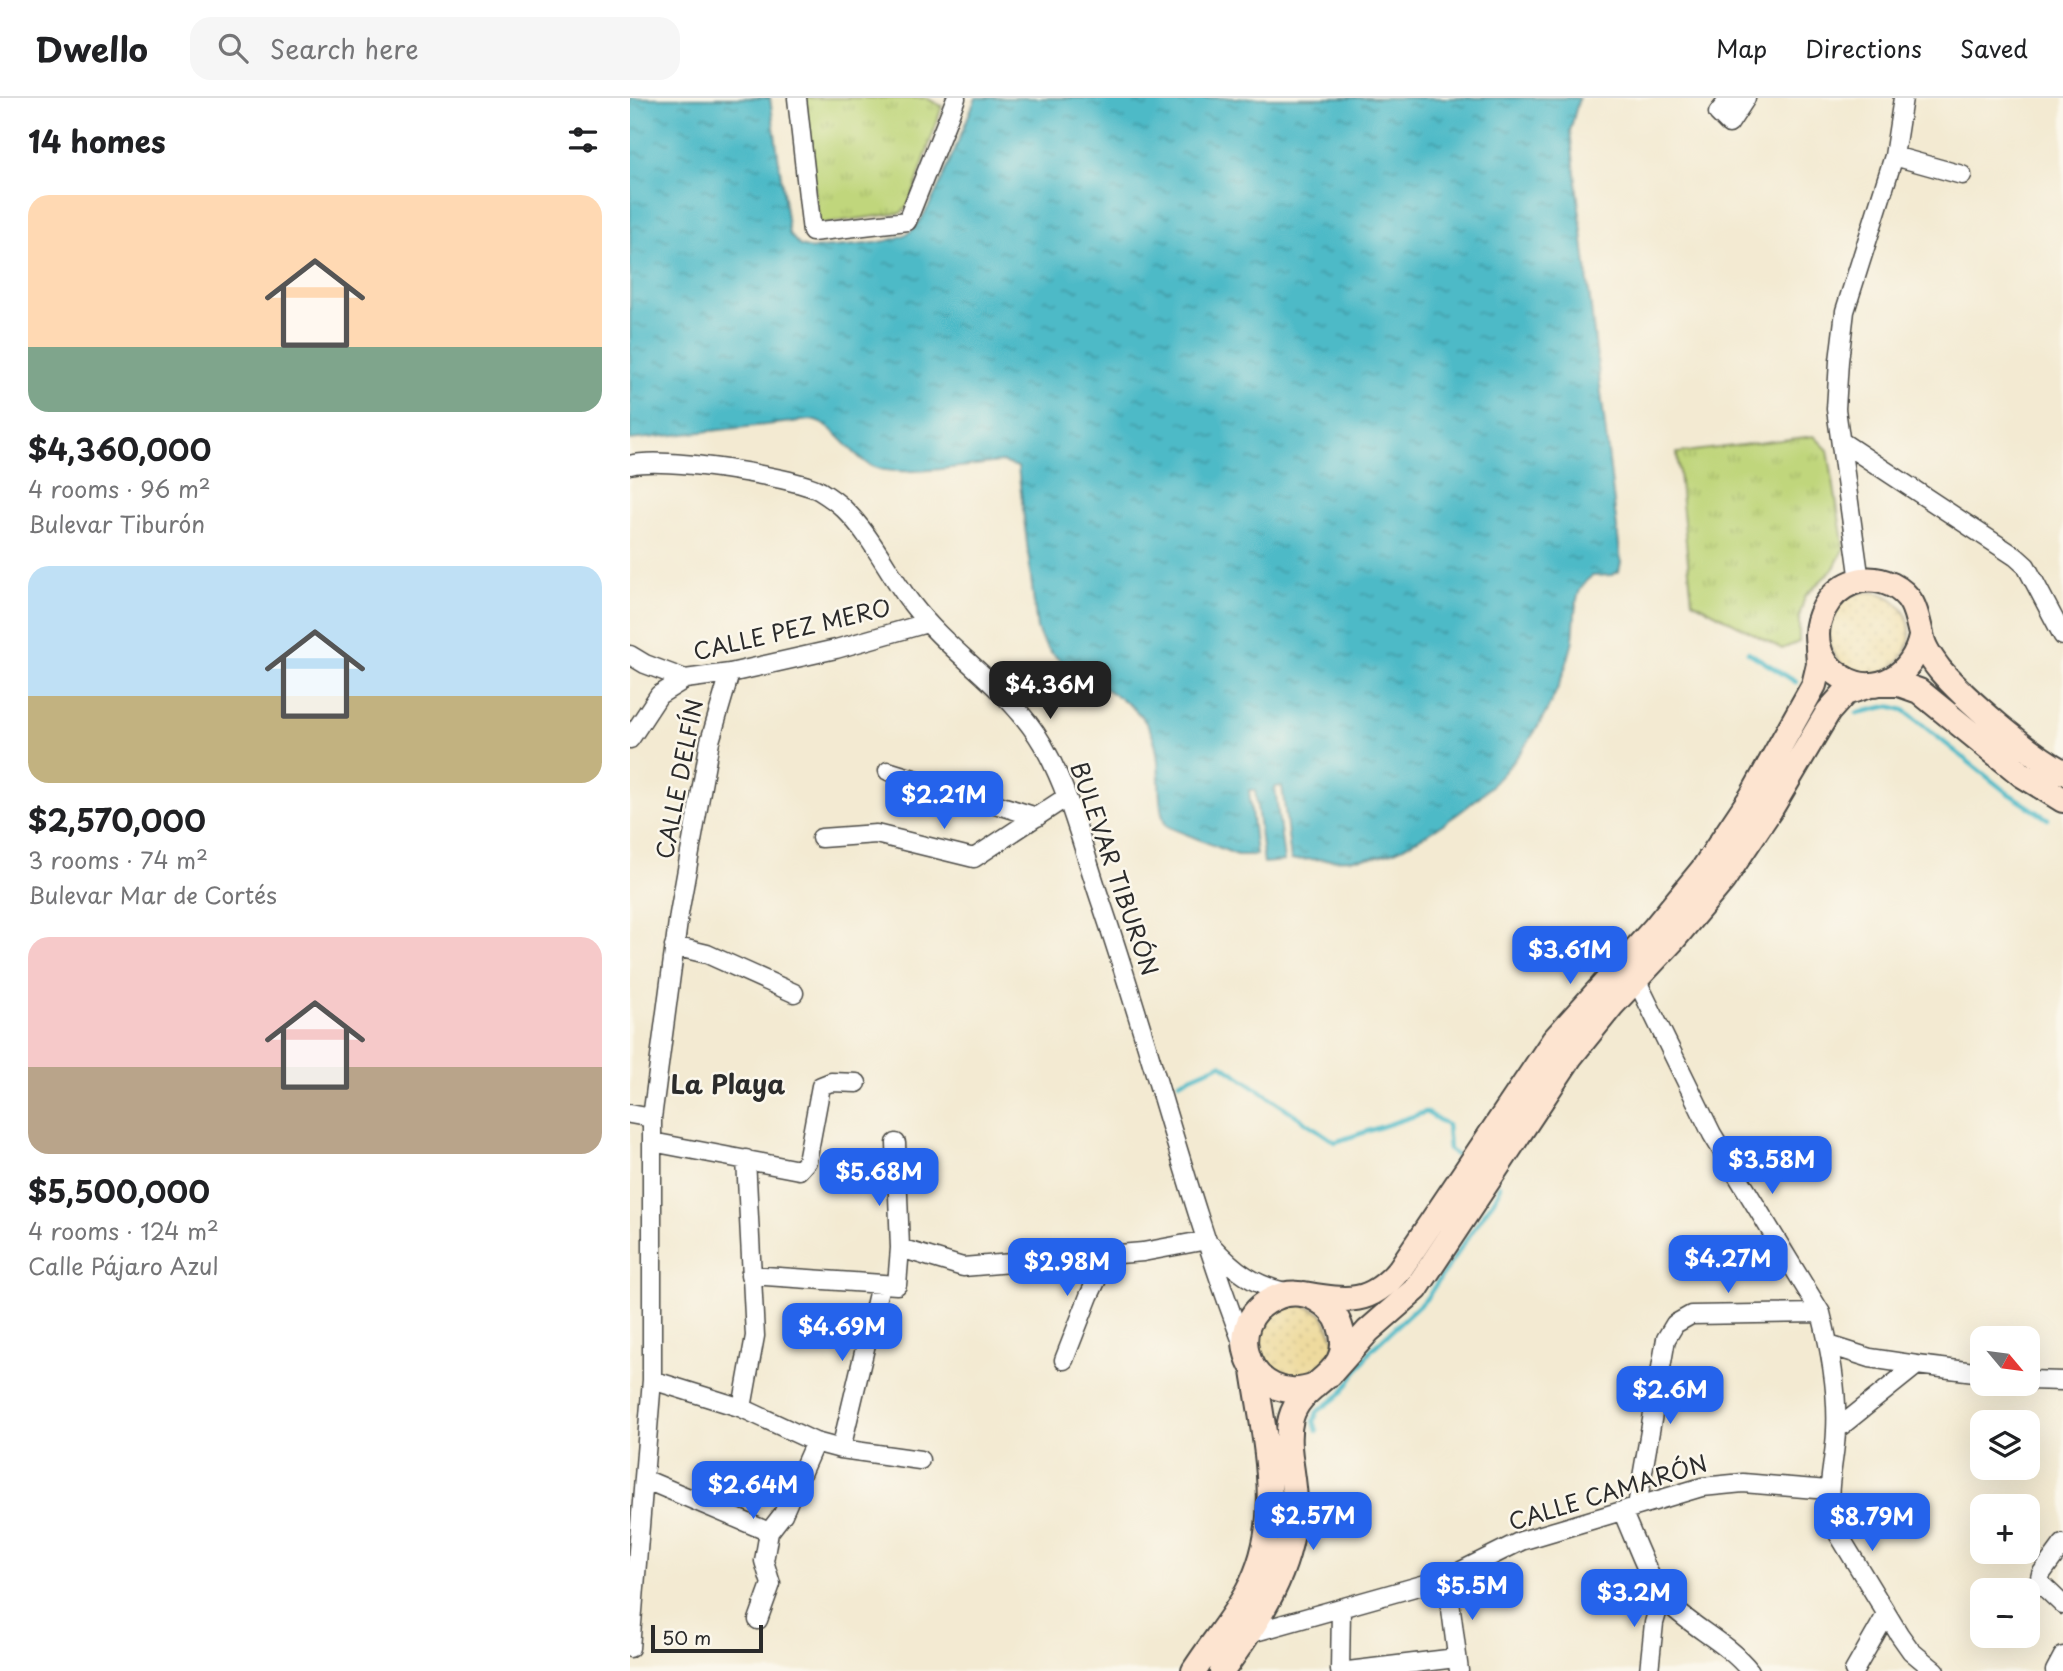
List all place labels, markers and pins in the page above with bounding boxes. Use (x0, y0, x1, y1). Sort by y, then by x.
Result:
pin: $4.36M (993, 662, 1107, 721)
pin: $2.21M (887, 772, 1001, 831)
pin: $3.61M (1513, 926, 1627, 986)
pin: $3.58M (1715, 1136, 1829, 1196)
pin: $5.68M (822, 1148, 936, 1208)
pin: $4.27M (1671, 1236, 1785, 1295)
pin: $2.98M (1010, 1238, 1124, 1298)
pin: $4.69M (785, 1304, 899, 1363)
pin: $2.6M (1621, 1366, 1719, 1426)
pin: $2.64M (696, 1462, 810, 1521)
pin: $2.57M (1256, 1492, 1370, 1552)
pin: $8.79M (1815, 1494, 1929, 1553)
pin: $5.5M (1423, 1562, 1521, 1622)
pin: $3.2M (1585, 1570, 1683, 1629)

